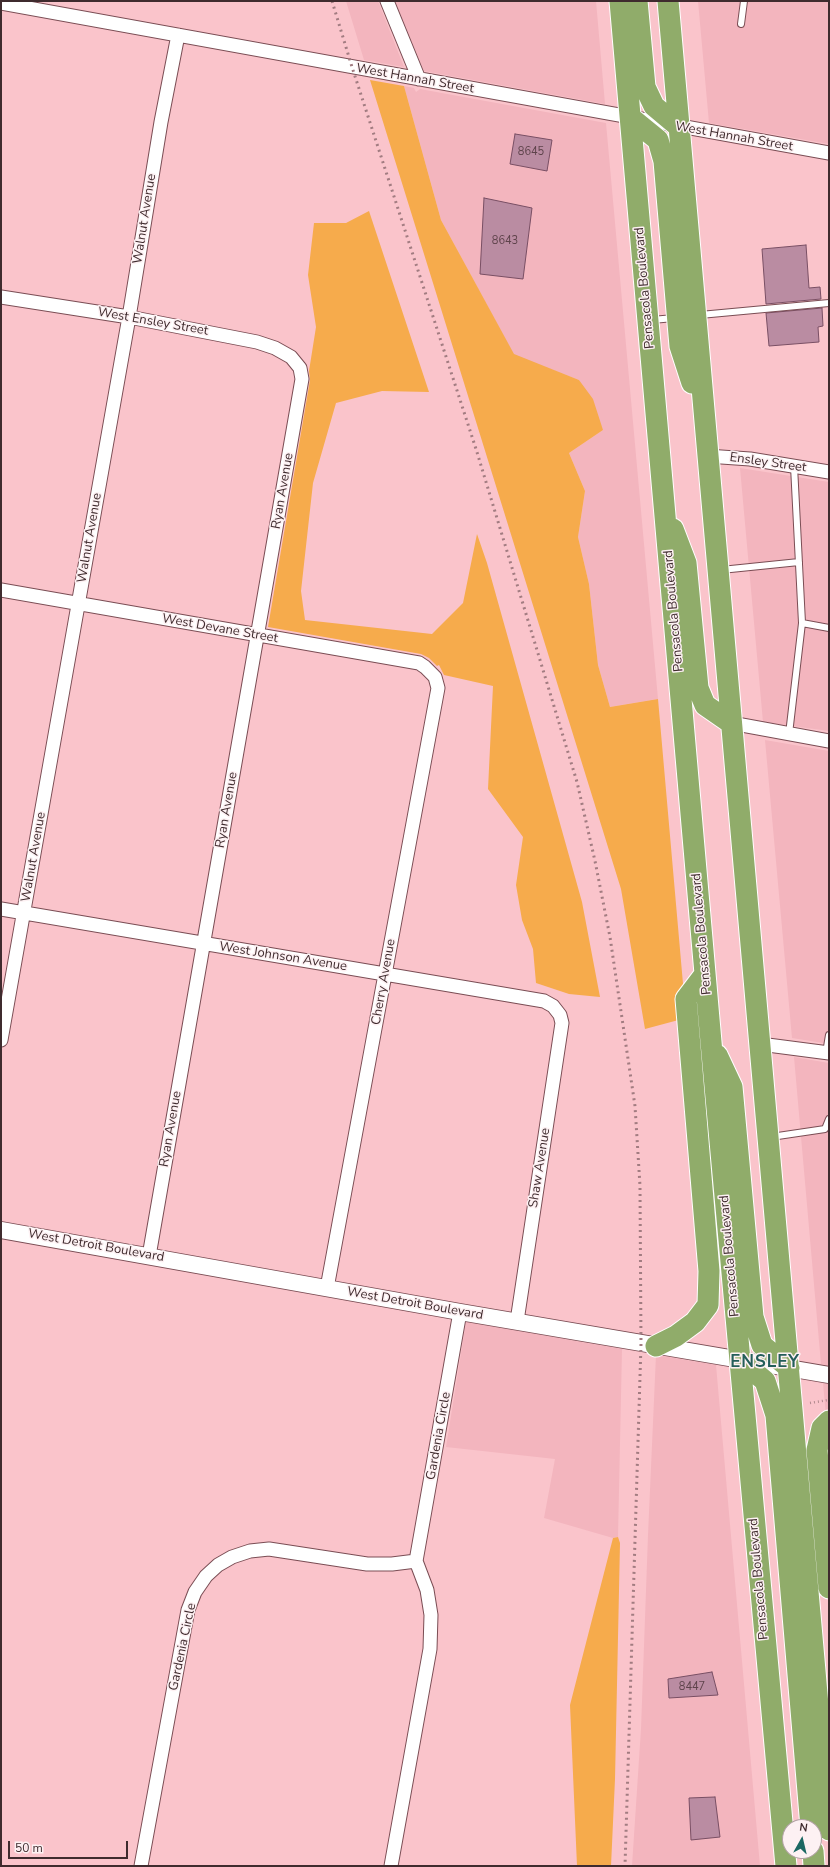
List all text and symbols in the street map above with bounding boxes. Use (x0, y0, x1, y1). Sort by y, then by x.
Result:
street label: West Hannah Street (355, 61, 475, 97)
street label: West Hannah Street (674, 119, 794, 155)
house number: 8645 (518, 145, 544, 159)
street label: Walnut Avenue (130, 173, 160, 265)
street label: Pensacola Boulevard (632, 226, 658, 350)
house number: 8643 (492, 234, 518, 248)
street label: West Ensley Street (97, 305, 209, 339)
street label: Ensley Street (729, 450, 807, 476)
street label: Ryan Avenue (269, 452, 297, 530)
street label: Walnut Avenue (74, 492, 106, 584)
street label: Pensacola Boulevard (661, 549, 687, 673)
street label: West Devane Street (161, 611, 279, 647)
street label: Ryan Avenue (213, 771, 241, 849)
street label: Walnut Avenue (18, 811, 50, 903)
street label: Pensacola Boulevard (689, 872, 715, 996)
street label: Cherry Avenue (369, 938, 399, 1026)
street label: West Johnson Avenue (218, 939, 348, 975)
street label: Ryan Avenue (157, 1090, 185, 1168)
street label: Shaw Avenue (526, 1127, 554, 1209)
street label: Pensacola Boulevard (717, 1194, 743, 1318)
street label: West Detroit Boulevard (27, 1226, 165, 1266)
street label: West Detroit Boulevard (346, 1284, 484, 1324)
district label: ENSLEY (730, 1353, 800, 1373)
street label: Gardenia Circle (424, 1391, 454, 1481)
street label: Pensacola Boulevard (746, 1517, 772, 1641)
street label: Gardenia Circle (166, 1602, 200, 1692)
house number: 8447 (679, 1680, 705, 1694)
north arrow (782, 1819, 822, 1859)
text: N (798, 1820, 809, 1836)
scale bar (10, 1833, 130, 1859)
text: 50 m (15, 1840, 43, 1856)

